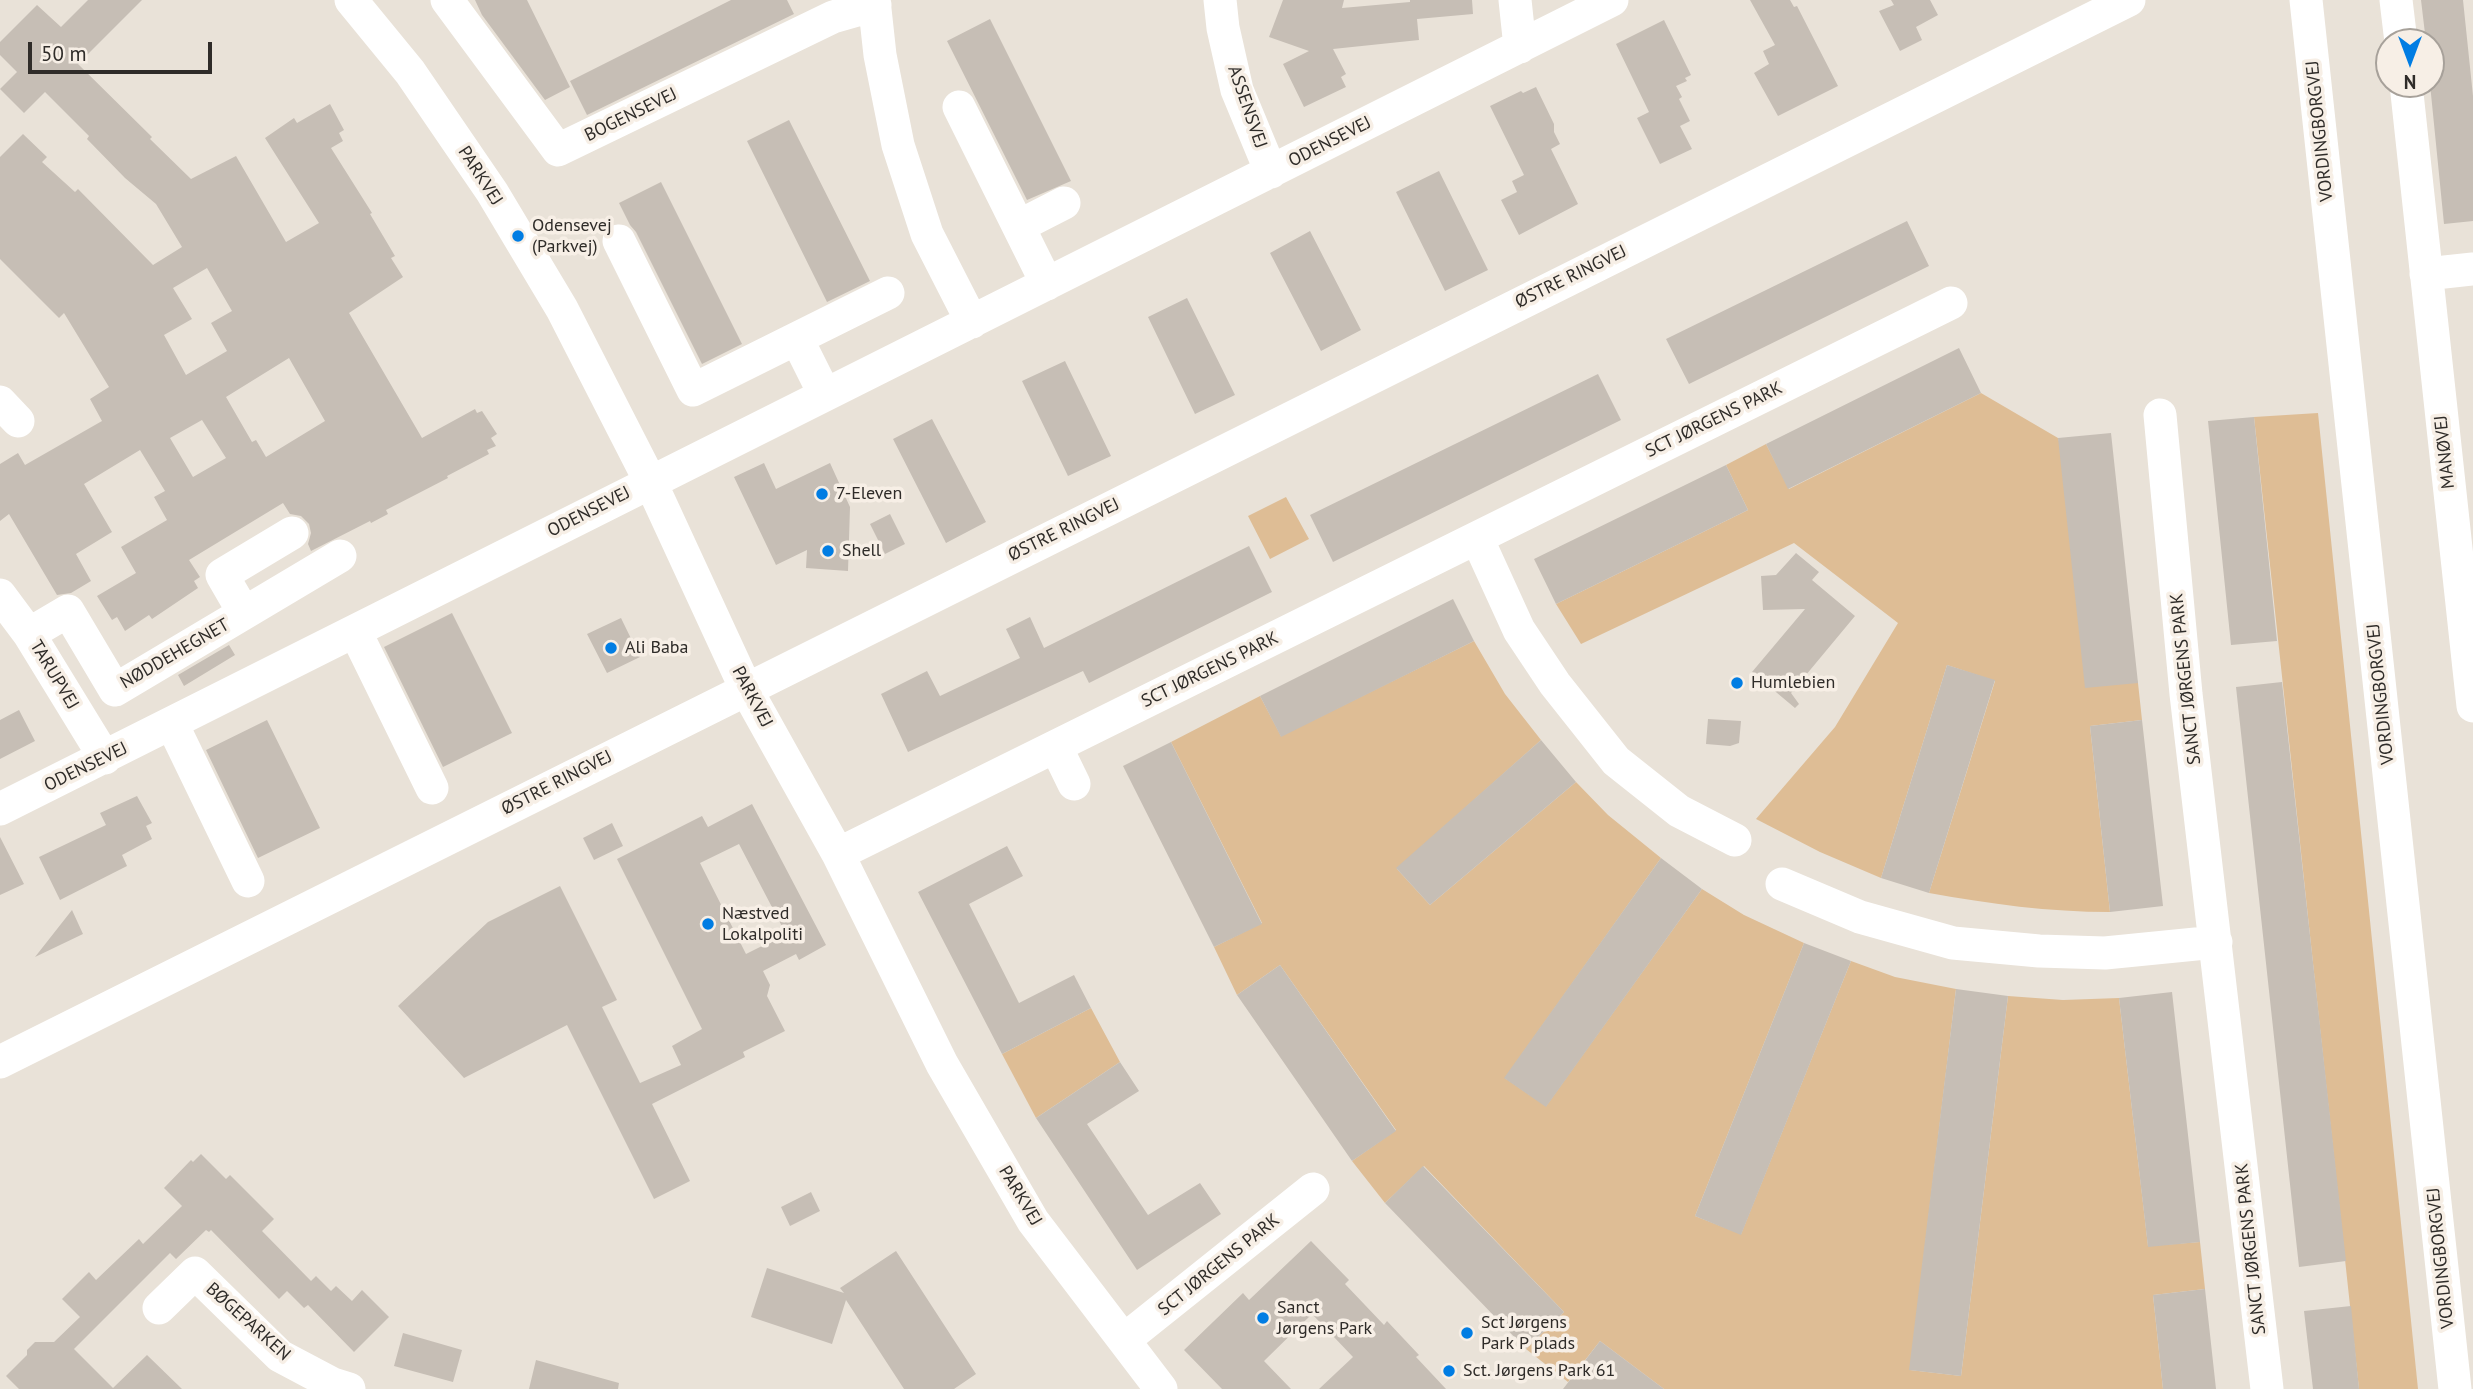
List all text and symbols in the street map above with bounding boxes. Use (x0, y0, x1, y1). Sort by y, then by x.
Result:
scale bar (32, 28, 215, 72)
north arrow (2375, 28, 2445, 98)
text: 50 m (41, 40, 87, 67)
street label: VORDINGBORGVEJ (2302, 59, 2338, 203)
street label: ASSENSVEJ (1223, 63, 1271, 151)
text: N (2404, 70, 2416, 94)
street label: BOGENSEVEJ (581, 83, 681, 147)
street label: ODENSEVEJ (1285, 112, 1375, 172)
street label: PARKVEJ (453, 142, 507, 210)
place label: Odensevej (Parkvej) (532, 215, 612, 258)
marker: Odensevej (Parkvej) (510, 228, 526, 244)
street label: ØSTRE RINGVEJ (1512, 241, 1630, 313)
street label: SCT JØRGENS PARK (1642, 377, 1786, 463)
street label: MANØVEJ (2430, 414, 2460, 490)
street label: ODENSEVEJ (544, 482, 634, 542)
place label: 7-Eleven (836, 483, 902, 505)
marker: 7-Eleven (814, 486, 830, 502)
street label: ØSTRE RINGVEJ (1005, 494, 1123, 566)
place label: Shell (842, 540, 881, 562)
marker: Shell (820, 543, 836, 559)
street label: SANCT JØRGENS PARK (2166, 592, 2206, 766)
street label: NØDDEHEGNET (117, 614, 233, 694)
street label: VORDINGBORGVEJ (2363, 622, 2399, 766)
street label: SCT JØRGENS PARK (1138, 627, 1282, 713)
street label: TARUPVEJ (25, 636, 83, 714)
place label: Ali Baba (625, 637, 689, 659)
marker: Ali Baba (603, 640, 619, 656)
street label: PARKVEJ (727, 663, 777, 731)
place label: Humlebien (1751, 672, 1835, 694)
marker: Humlebien (1729, 675, 1745, 691)
street label: ODENSEVEJ (41, 738, 131, 796)
street label: ØSTRE RINGVEJ (498, 746, 616, 820)
place label: Næstved Lokalpoliti (722, 903, 803, 946)
marker: Næstved Lokalpoliti (700, 916, 716, 932)
street label: PARKVEJ (994, 1162, 1046, 1230)
street label: SANCT JØRGENS PARK (2231, 1162, 2271, 1336)
street label: VORDINGBORGVEJ (2423, 1186, 2459, 1330)
street label: SCT JØRGENS PARK (1154, 1209, 1284, 1321)
street label: BØGEPARKEN (201, 1278, 295, 1366)
place label: Sanct Jørgens Park (1277, 1297, 1372, 1340)
marker: Sanct Jørgens Park (1255, 1310, 1271, 1326)
place label: Sct Jørgens Park P plads (1481, 1312, 1575, 1354)
marker: Sct Jørgens Park P plads (1459, 1325, 1475, 1341)
place label: Sct. Jørgens Park 61 (1463, 1360, 1615, 1382)
marker: Sct. Jørgens Park 61 (1441, 1363, 1457, 1379)

